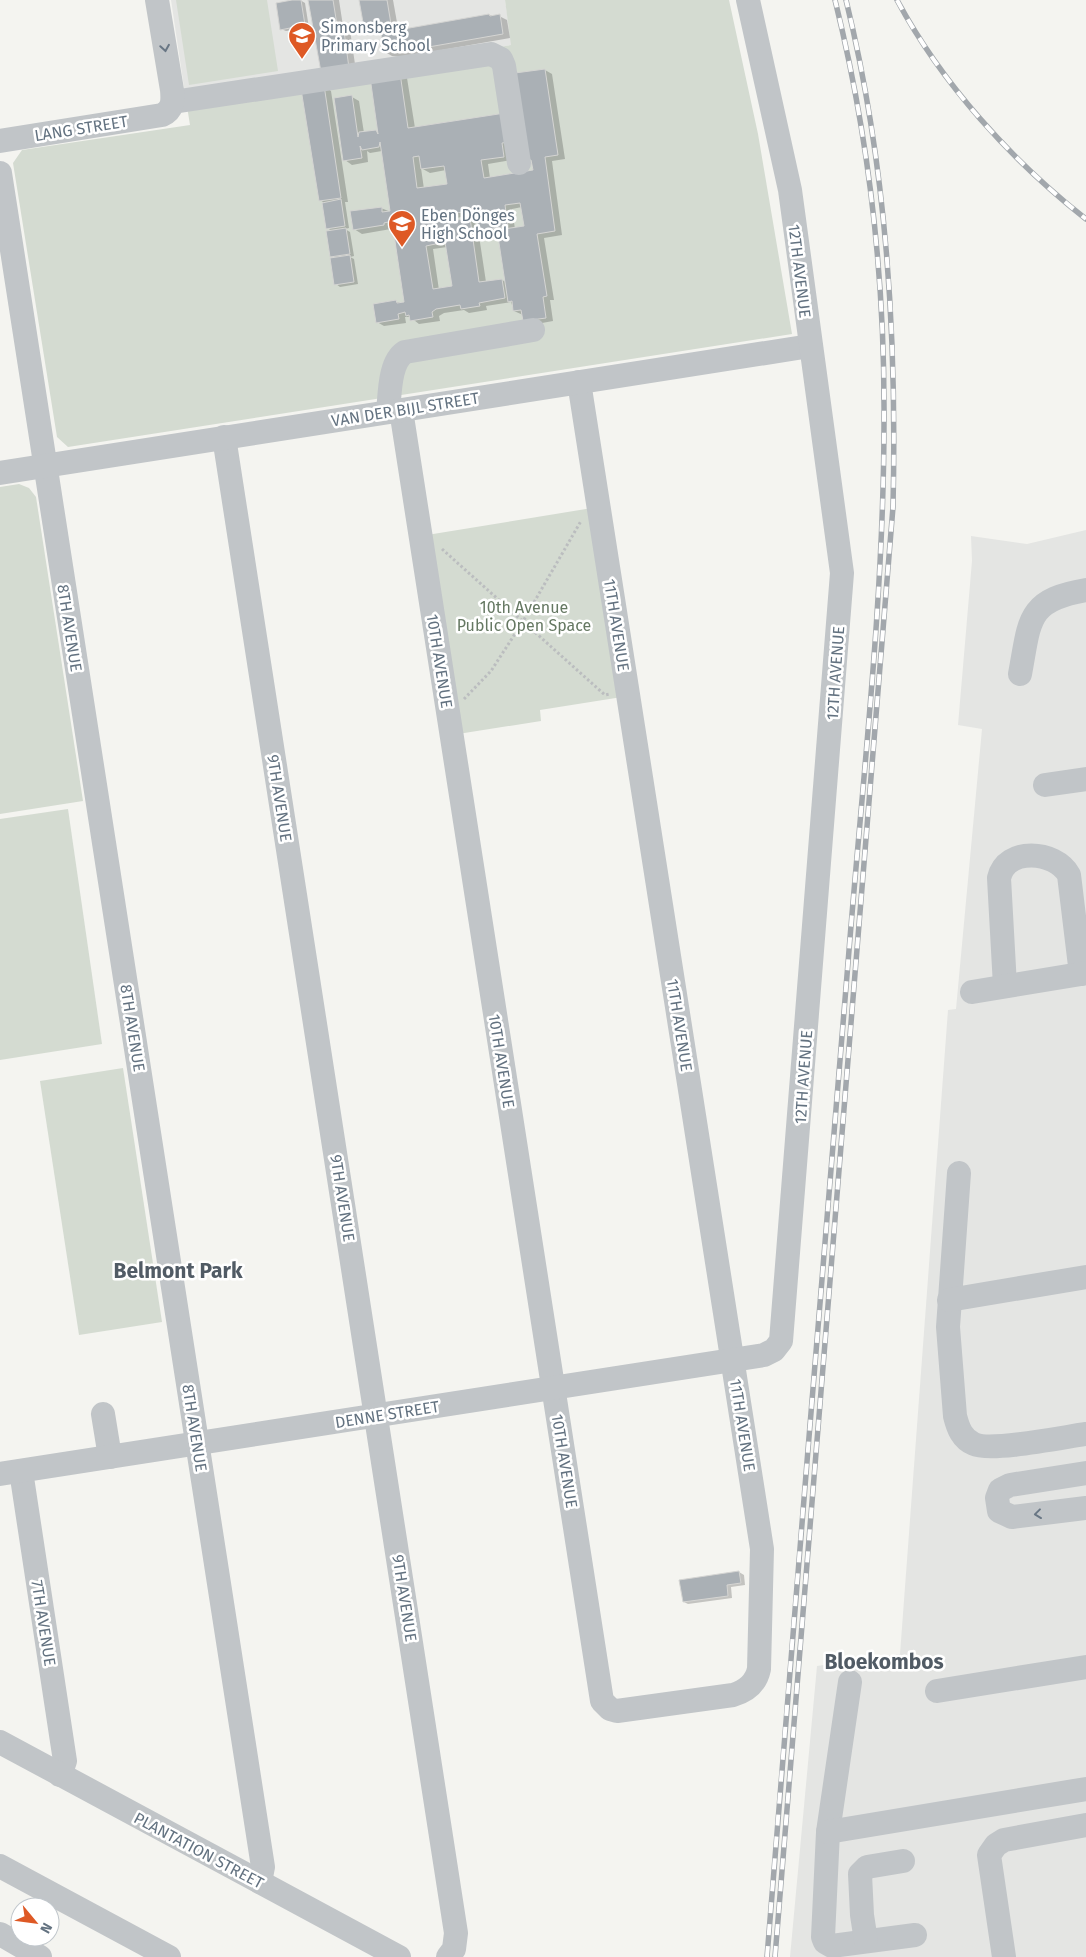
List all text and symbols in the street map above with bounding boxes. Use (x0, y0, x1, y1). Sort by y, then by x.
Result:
place label: Simonsberg Primary School (321, 18, 431, 55)
school or university icon: Simonsberg Primary School (287, 21, 317, 60)
one-way arrow (159, 44, 170, 52)
street label: LANG STREET (33, 112, 130, 145)
place label: Eben Dönges High School (421, 206, 515, 243)
school or university icon: Eben Dönges High School (387, 209, 417, 248)
street label: 12TH AVENUE (784, 223, 815, 319)
street label: VAN DER BIJL STREET (330, 388, 481, 431)
street label: 11TH AVENUE (600, 577, 633, 673)
street label: 8TH AVENUE (53, 583, 86, 673)
park label: 10th Avenue Public Open Space (457, 598, 591, 635)
street label: 10TH AVENUE (423, 613, 456, 710)
street label: 12TH AVENUE (823, 625, 848, 721)
street label: 9TH AVENUE (263, 753, 296, 843)
street label: 11TH AVENUE (663, 977, 696, 1073)
street label: 8TH AVENUE (116, 983, 149, 1073)
street label: 10TH AVENUE (485, 1013, 518, 1110)
street label: 12TH AVENUE (791, 1029, 816, 1125)
street label: 9TH AVENUE (326, 1153, 359, 1243)
district label: Belmont Park (113, 1258, 243, 1284)
street label: 11TH AVENUE (726, 1377, 759, 1473)
street label: 8TH AVENUE (178, 1383, 211, 1473)
street label: DENNE STREET (334, 1397, 441, 1432)
street label: 10TH AVENUE (548, 1413, 581, 1510)
one-way arrow (1033, 1508, 1041, 1519)
street label: 9TH AVENUE (388, 1553, 421, 1643)
street label: 7TH AVENUE (27, 1579, 60, 1668)
district label: Bloekombos (824, 1649, 944, 1675)
street label: PLANTATION STREET (131, 1808, 267, 1893)
north arrow (10, 1897, 60, 1947)
text: N (36, 1920, 56, 1936)

